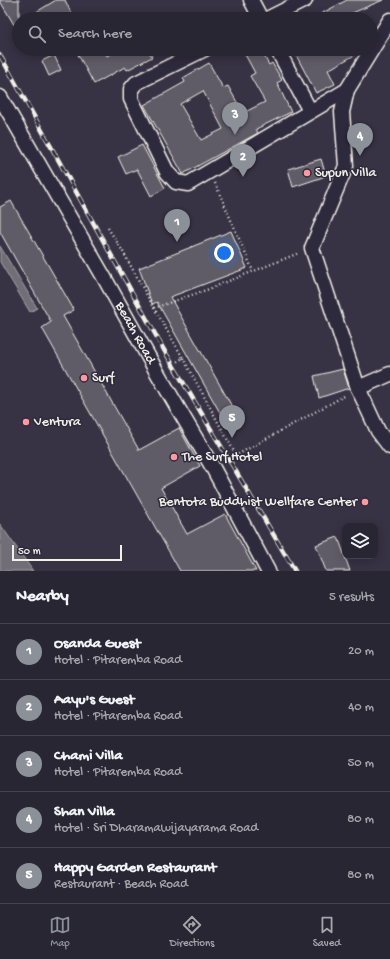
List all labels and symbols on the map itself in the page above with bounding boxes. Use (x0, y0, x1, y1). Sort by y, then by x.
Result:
pin: 3 (222, 102, 248, 135)
pin: 4 (347, 123, 373, 156)
pin: 2 (230, 144, 256, 177)
place label: Supun Villa (315, 165, 377, 182)
marker: Supun Villa (302, 168, 312, 178)
pin: 1 (164, 209, 190, 242)
your location (214, 243, 234, 263)
street label: Beach Road (111, 298, 160, 369)
place label: Surf (92, 370, 116, 387)
marker: Surf (79, 373, 89, 383)
pin: 5 (219, 405, 245, 438)
place label: Ventura (33, 414, 82, 431)
marker: Ventura (21, 417, 31, 427)
place label: The Surf Hotel (181, 449, 262, 466)
marker: The Surf Hotel (169, 452, 179, 462)
place label: Bentota Buddhist Wellfare Center (158, 494, 358, 511)
marker: Bentota Buddhist Wellfare Center (360, 497, 370, 507)
scale bar (12, 543, 122, 562)

